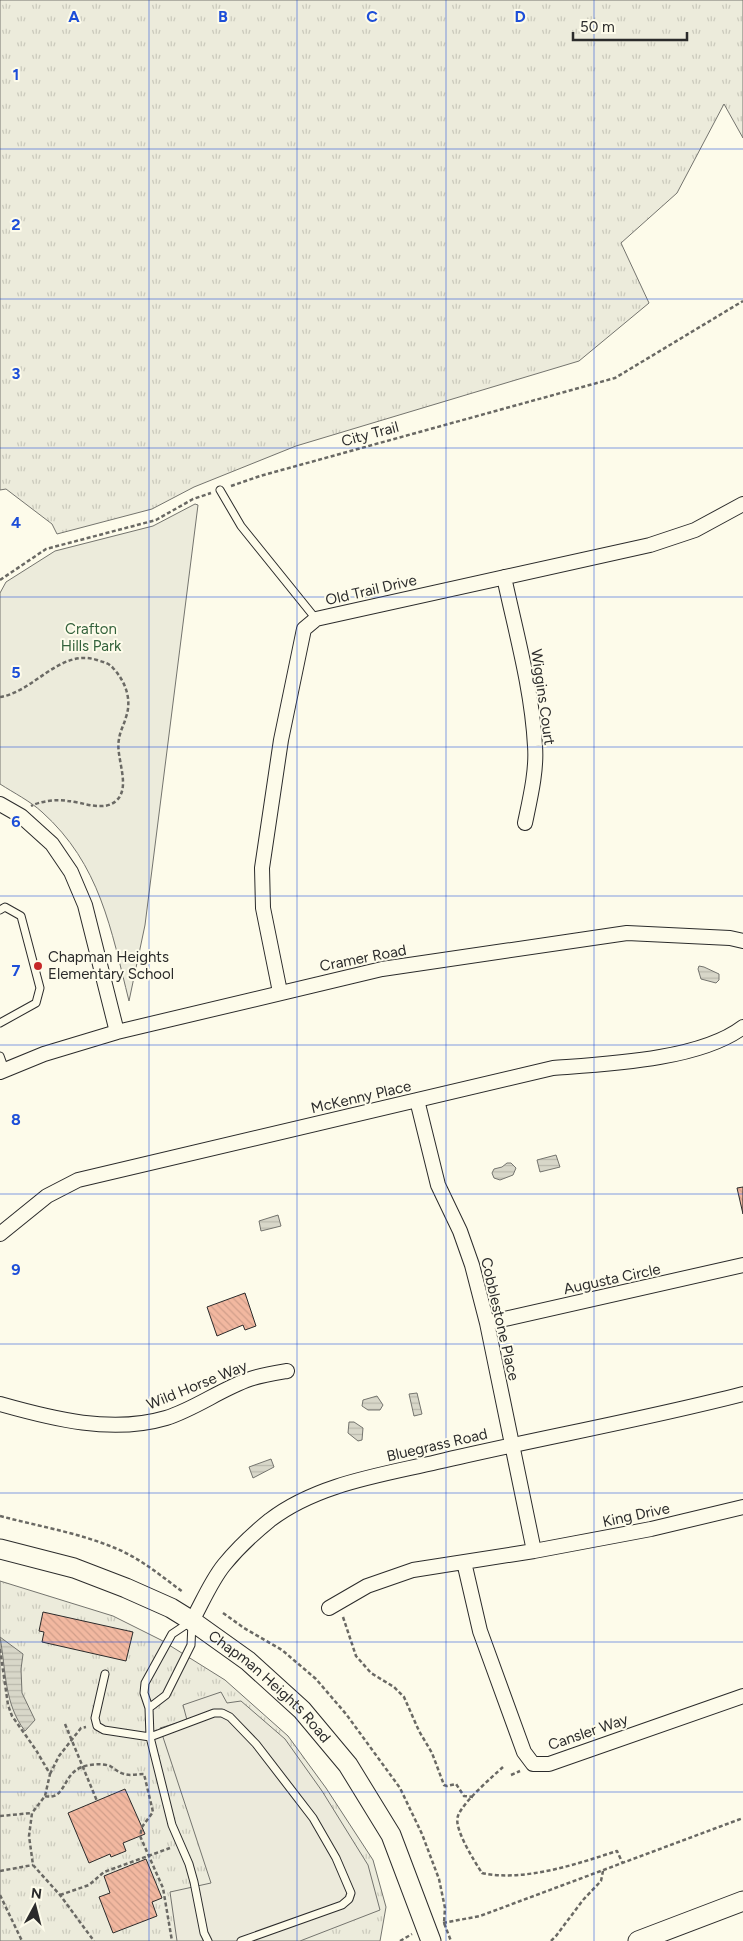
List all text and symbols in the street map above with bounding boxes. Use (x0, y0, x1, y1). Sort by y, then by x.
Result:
text: A (68, 7, 80, 26)
text: B (218, 7, 228, 26)
text: C (366, 7, 378, 26)
text: D (514, 7, 526, 26)
scale bar (573, 10, 687, 42)
text: 50 m (580, 18, 615, 36)
text: 1 (13, 65, 19, 84)
text: 2 (11, 215, 21, 234)
text: 3 (12, 364, 21, 383)
street label: City Trail (339, 418, 401, 450)
text: 4 (11, 513, 21, 532)
street label: Old Trail Drive (324, 571, 418, 609)
park label: Crafton Hills Park (61, 620, 122, 655)
street label: Wiggins Court (527, 648, 559, 746)
text: 5 (11, 663, 21, 682)
text: 6 (11, 812, 21, 831)
street label: Cramer Road (318, 941, 408, 975)
place label: Chapman Heights Elementary School (48, 948, 174, 983)
marker: Chapman Heights Elementary School (32, 960, 44, 972)
text: 7 (12, 961, 21, 980)
street label: McKenny Place (309, 1077, 413, 1117)
text: 8 (11, 1110, 21, 1129)
street label: Cobblestone Place (477, 1256, 523, 1382)
text: 9 (11, 1260, 21, 1279)
street label: Augusta Circle (562, 1260, 662, 1298)
street label: Wild Horse Way (144, 1357, 250, 1413)
street label: Bluegrass Road (385, 1425, 489, 1465)
street label: King Drive (601, 1499, 671, 1531)
street label: Chapman Heights Road (205, 1627, 334, 1746)
street label: Cansler Way (546, 1710, 630, 1754)
north arrow (10, 1881, 60, 1931)
text: N (30, 1884, 43, 1903)

